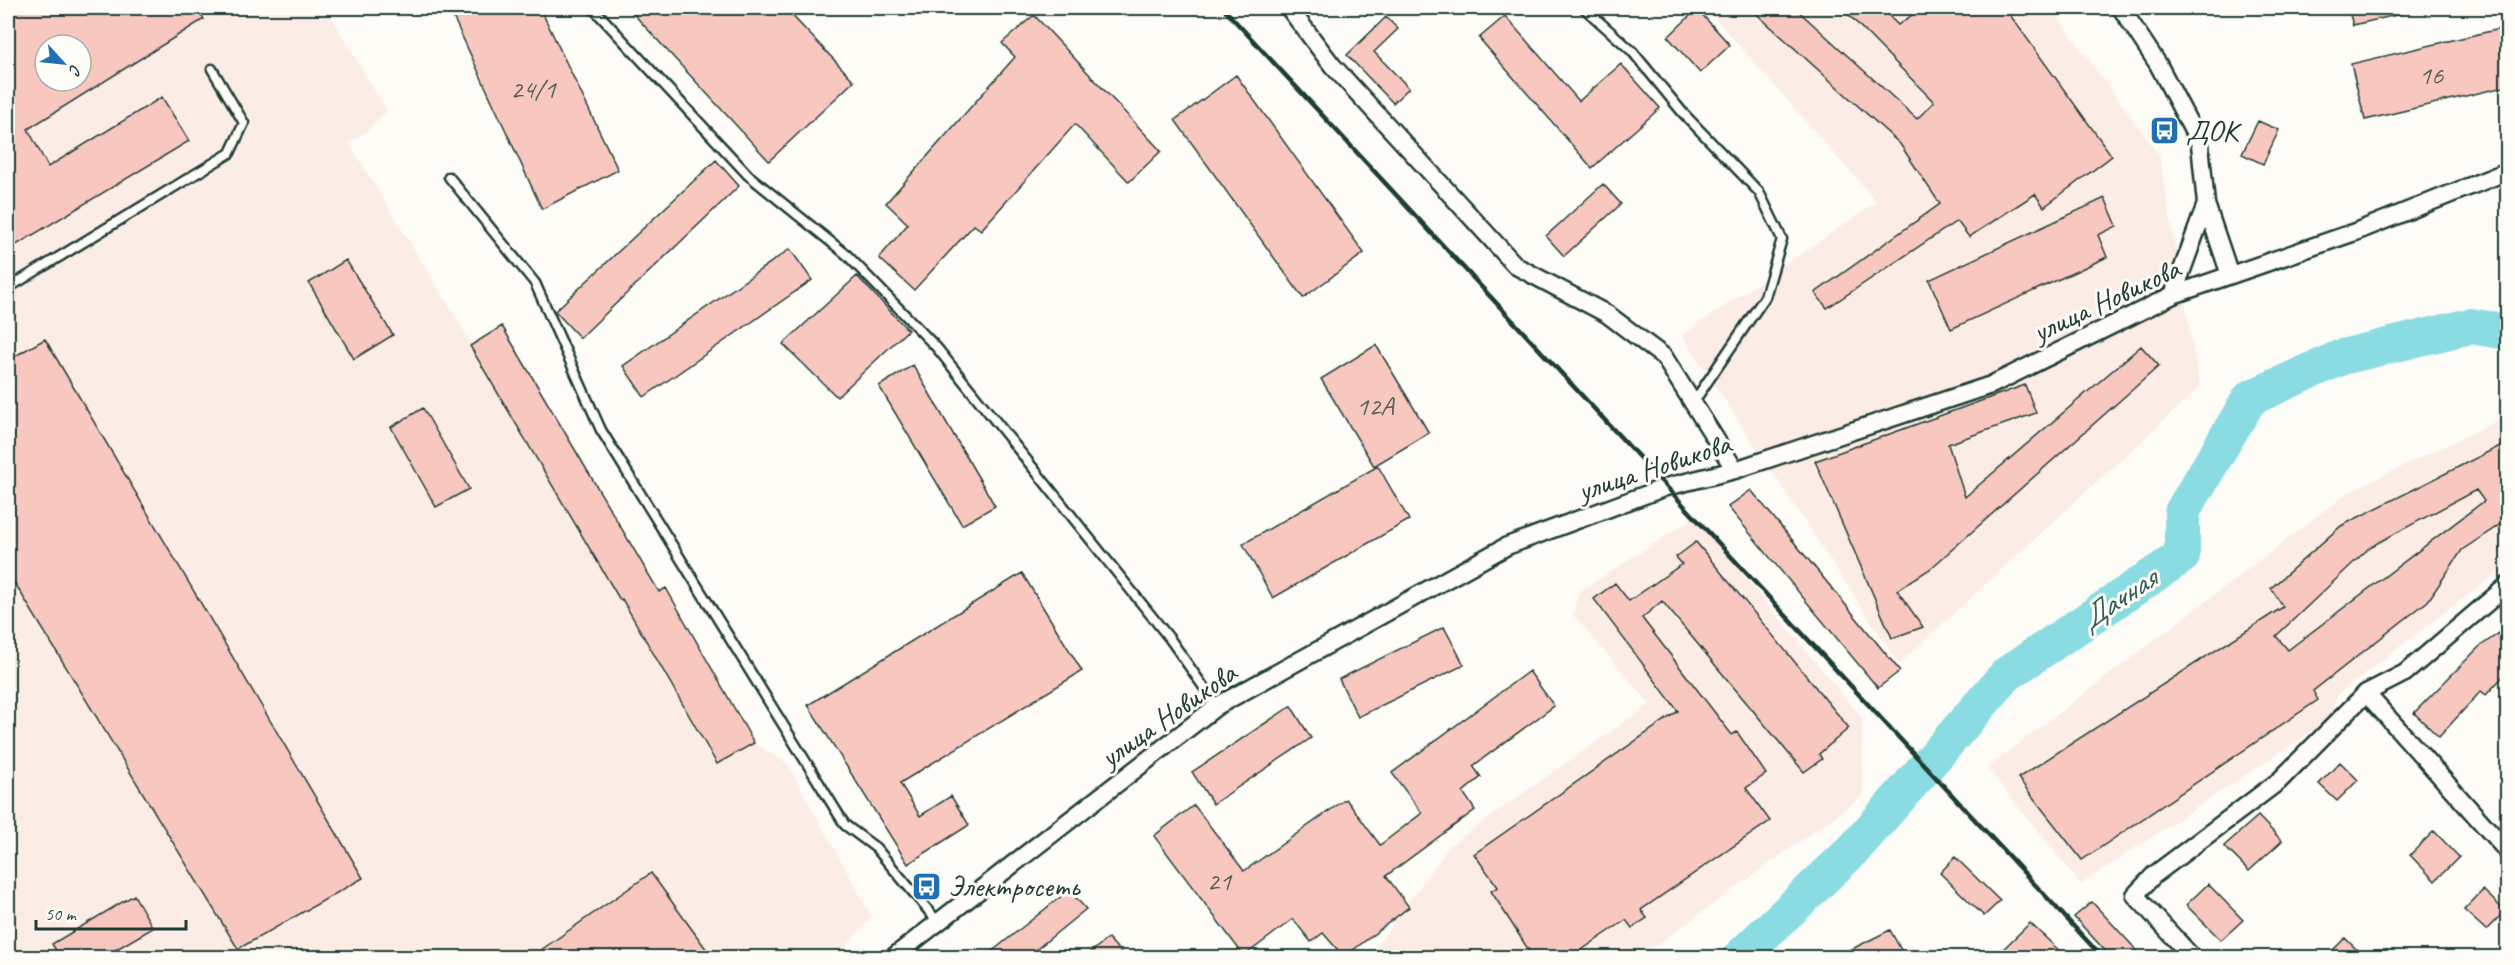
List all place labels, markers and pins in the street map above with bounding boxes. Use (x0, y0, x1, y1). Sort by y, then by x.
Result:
place label: ДОК (2186, 111, 2243, 149)
bus stop icon: ДОК (2149, 114, 2181, 146)
place label: Электросеть (948, 867, 1082, 905)
bus stop icon: Электросеть (911, 870, 943, 902)

